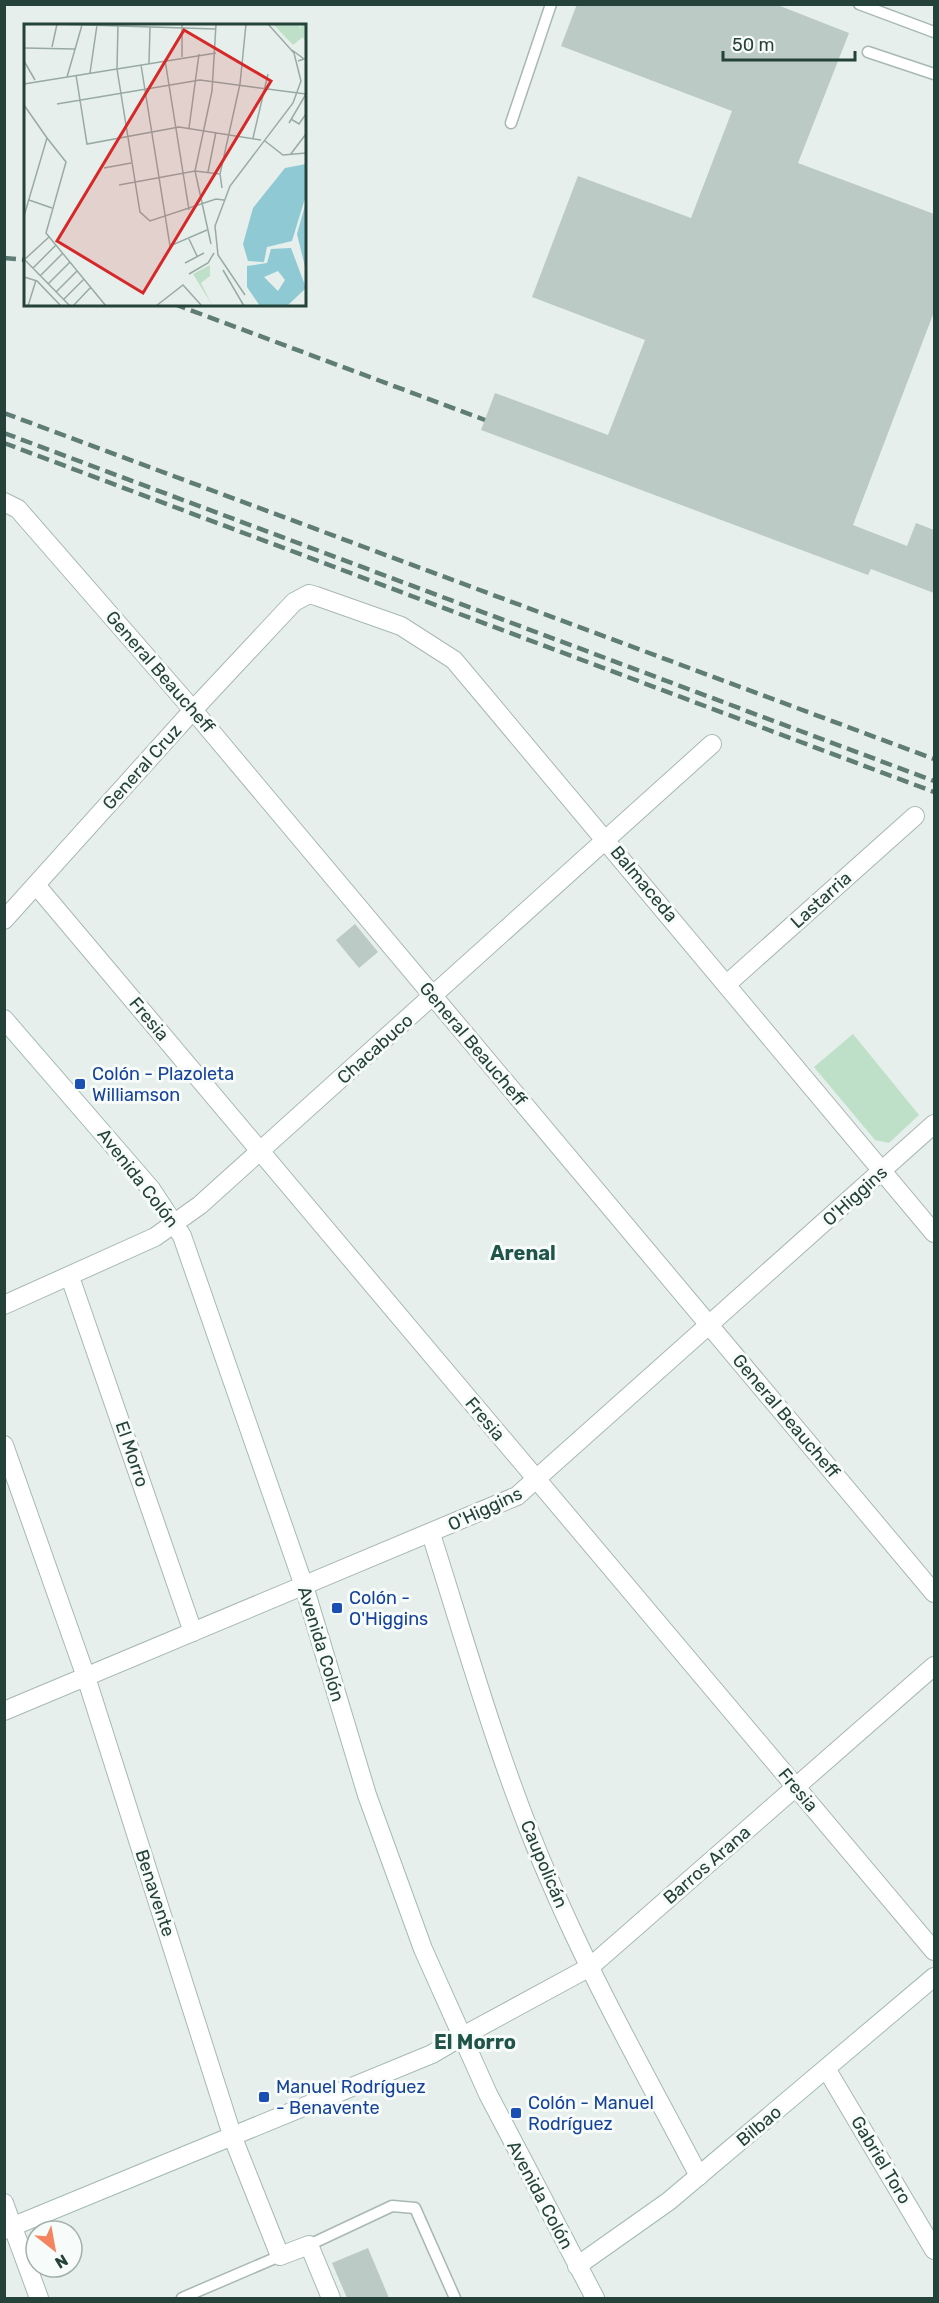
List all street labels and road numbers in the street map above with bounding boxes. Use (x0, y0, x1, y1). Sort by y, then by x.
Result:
street label: General Beaucheff (101, 606, 219, 738)
street label: General Cruz (98, 720, 186, 814)
street label: Balmaceda (606, 841, 682, 927)
street label: Lastarria (786, 867, 856, 933)
street label: General Beaucheff (415, 978, 532, 1111)
street label: Fresia (124, 993, 174, 1045)
street label: Chacabuco (332, 1009, 418, 1089)
street label: Avenida Colón (93, 1124, 183, 1232)
street label: O'Higgins (818, 1161, 892, 1231)
street label: General Beaucheff (728, 1350, 845, 1483)
street label: Fresia (460, 1393, 510, 1445)
street label: El Morro (111, 1418, 153, 1490)
street label: O'Higgins (444, 1482, 526, 1536)
street label: Avenida Colón (293, 1584, 349, 1704)
street label: Fresia (773, 1764, 823, 1816)
street label: Caupolicán (516, 1817, 572, 1911)
street label: Barros Arana (659, 1821, 755, 1909)
street label: Benavente (131, 1847, 179, 1939)
street label: Bilbao (732, 2101, 786, 2151)
street label: Gabriel Toro (846, 2112, 916, 2208)
street label: Avenida Colón (502, 2137, 578, 2253)

